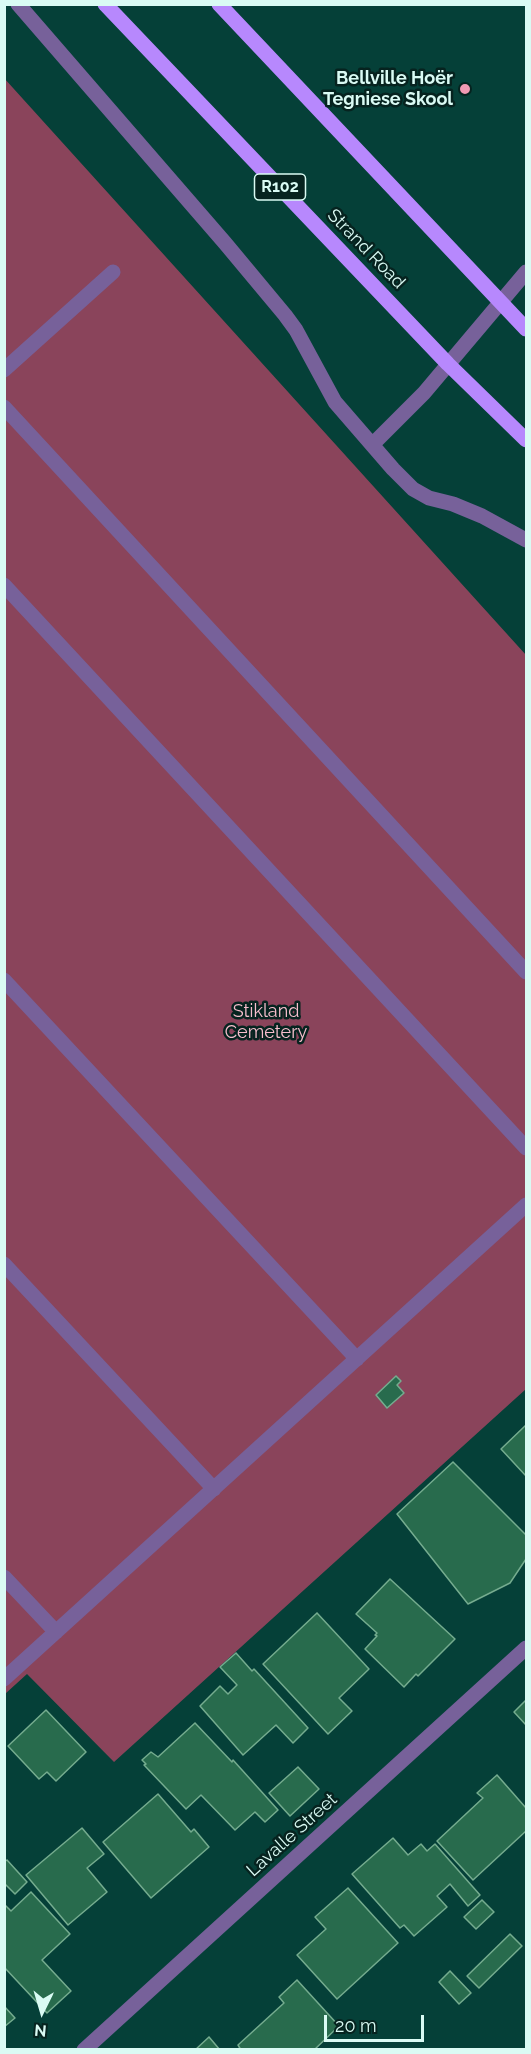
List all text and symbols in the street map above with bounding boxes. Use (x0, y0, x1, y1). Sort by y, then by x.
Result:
place label: Bellville Hoër Tegniese Skool (323, 68, 453, 110)
marker: Bellville Hoër Tegniese Skool (458, 82, 472, 96)
road number: R102 (254, 174, 306, 200)
street label: Strand Road (323, 205, 409, 293)
park label: Stikland Cemetery (225, 1001, 307, 1044)
street label: Lavalle Street (242, 1789, 342, 1881)
north arrow (12, 1982, 72, 2042)
scale bar (327, 2003, 428, 2041)
text: 20 m (335, 2015, 377, 2036)
text: N (33, 2020, 47, 2040)

